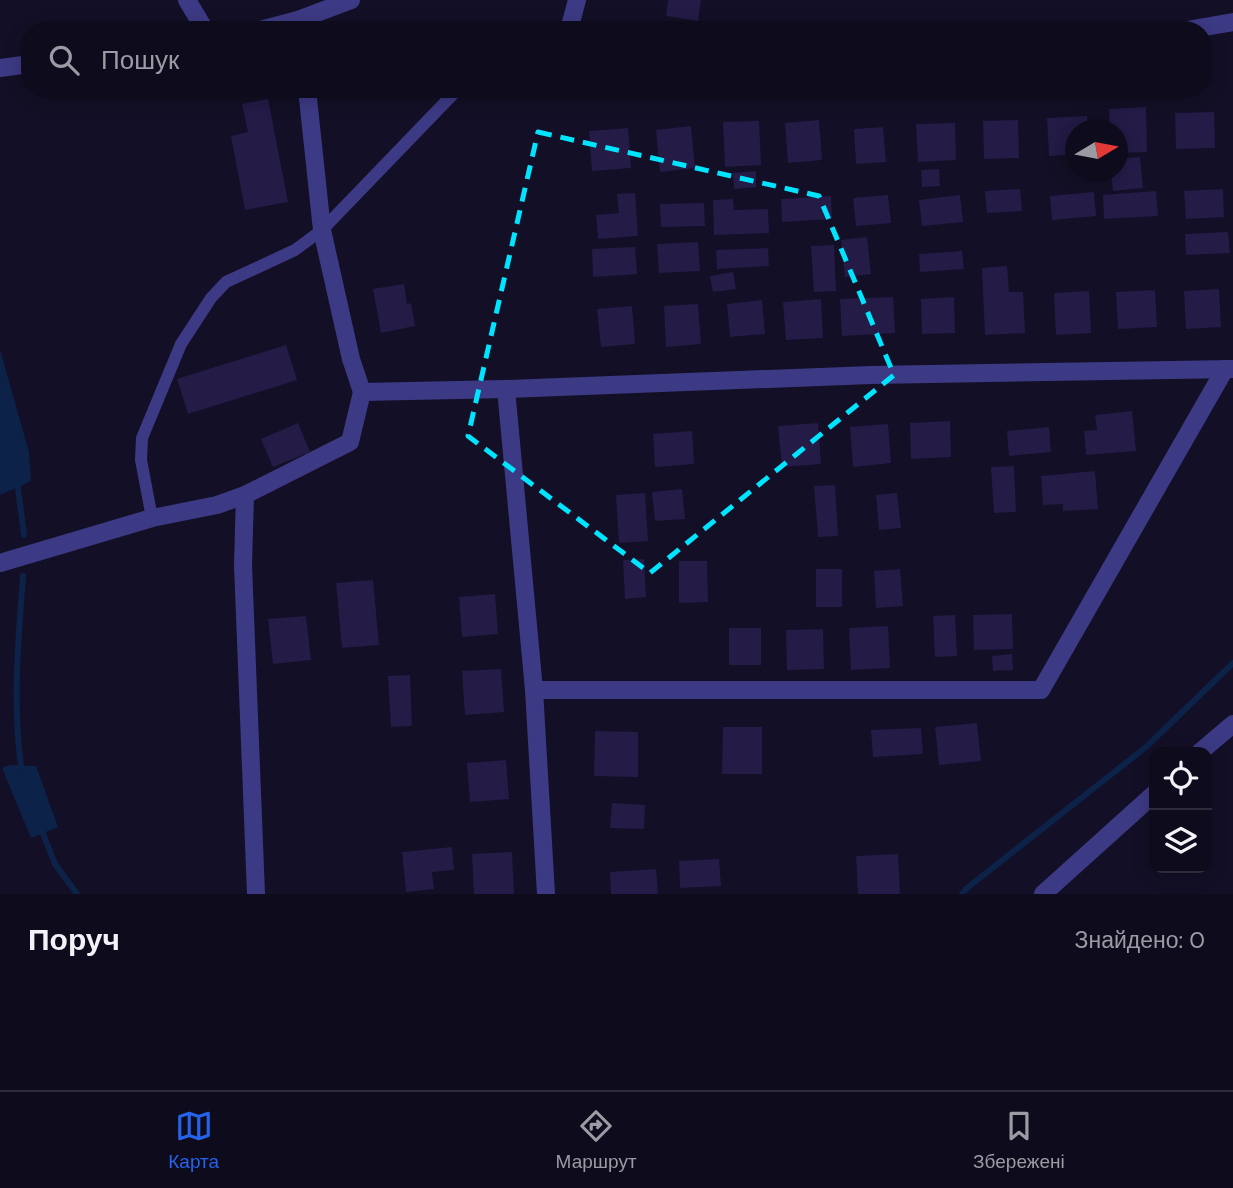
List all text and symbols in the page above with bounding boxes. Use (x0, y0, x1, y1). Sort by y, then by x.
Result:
search box (21, 21, 1212, 98)
icon: search (45, 41, 83, 79)
text: Пошук (101, 43, 179, 77)
north arrow (1065, 119, 1128, 182)
map controls (1149, 747, 1212, 873)
button: locate (1149, 747, 1212, 810)
button: layers (1149, 810, 1212, 873)
text: Поруч (28, 920, 120, 959)
text: Знайдено: 0 (1075, 925, 1205, 955)
tab: Карта (168, 1107, 219, 1174)
tab: Маршрут (556, 1107, 637, 1174)
tab: Збережені (973, 1107, 1065, 1174)

